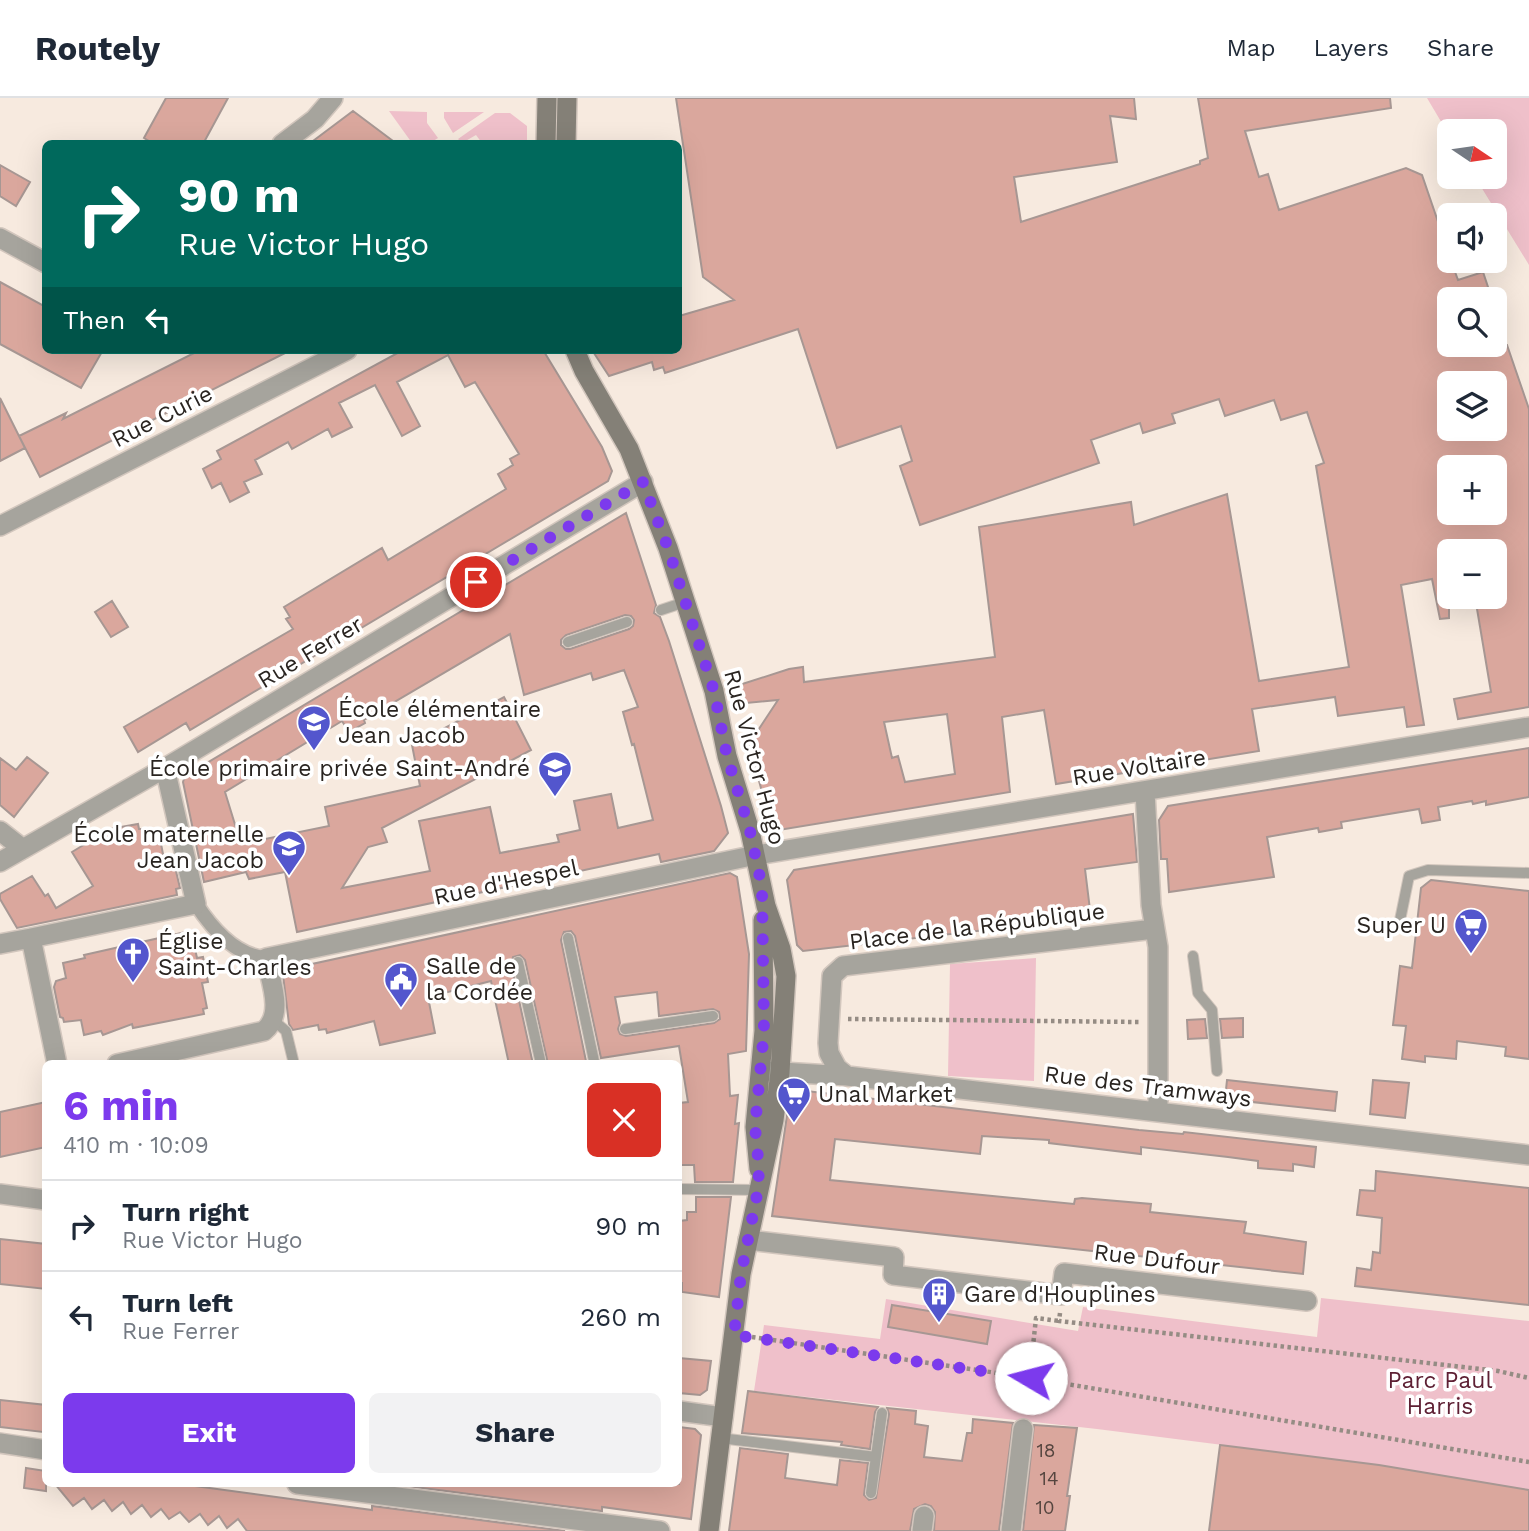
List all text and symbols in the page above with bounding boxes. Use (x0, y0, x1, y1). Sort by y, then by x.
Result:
text: Routely (35, 29, 160, 68)
text: Map (1227, 34, 1275, 62)
text: Layers (1313, 34, 1389, 62)
text: Share (1427, 34, 1494, 62)
north arrow (1437, 119, 1507, 189)
map controls (1437, 119, 1507, 609)
text: 90 m (178, 166, 300, 224)
icon: right (63, 168, 154, 259)
button: sound (1437, 203, 1507, 273)
text: Rue Victor Hugo (178, 225, 429, 263)
button: search (1437, 287, 1507, 357)
icon: left (139, 301, 177, 339)
text: Then (63, 305, 125, 335)
button: layers (1437, 371, 1507, 441)
street label: Rue Curie (107, 380, 217, 453)
button: + (1437, 455, 1507, 525)
button: − (1437, 539, 1507, 609)
pin (446, 552, 506, 612)
icon: arrive (457, 563, 495, 601)
street label: Rue Ferrer (253, 611, 368, 694)
street label: Rue Victor Hugo (718, 666, 791, 848)
place label: École élémentaire Jean Jacob (338, 696, 541, 749)
school or university icon: École élémentaire Jean Jacob (295, 703, 333, 752)
street label: Rue Voltaire (1070, 744, 1208, 791)
school or university icon: École primaire privée Saint-André (536, 749, 574, 798)
place label: École primaire privée Saint-André (149, 755, 530, 782)
place label: École maternelle Jean Jacob (73, 821, 264, 874)
school or university icon: École maternelle Jean Jacob (270, 828, 308, 877)
street label: Rue d'Hespel (431, 854, 581, 911)
street label: Place de la République (848, 897, 1106, 956)
supermarket icon: Super U (1452, 906, 1490, 955)
place label: Super U (1357, 912, 1446, 939)
place label: Église Saint-Charles (158, 928, 312, 981)
church icon: Église Saint-Charles (114, 935, 152, 984)
place label: Salle de la Cordée (426, 953, 533, 1006)
public building icon: Salle de la Cordée (382, 960, 420, 1009)
street label: Rue des Tramways (1043, 1060, 1253, 1113)
supermarket icon: Unal Market (775, 1075, 813, 1124)
text: 6 min (63, 1081, 179, 1130)
place label: Unal Market (818, 1081, 953, 1108)
button: close (587, 1083, 661, 1157)
text: 410 m · 10:09 (63, 1132, 209, 1159)
text: Turn right (122, 1197, 249, 1227)
icon: right (63, 1207, 101, 1245)
text: 90 m (595, 1211, 661, 1241)
text: Rue Victor Hugo (122, 1227, 303, 1254)
street label: Rue Dufour (1092, 1238, 1222, 1281)
building icon: Gare d'Houplines (920, 1275, 958, 1324)
place label: Gare d'Houplines (964, 1281, 1156, 1308)
text: Turn left (122, 1288, 233, 1318)
icon: left (63, 1298, 101, 1336)
text: 260 m (580, 1302, 661, 1332)
text: Rue Ferrer (122, 1318, 239, 1345)
position arrow (994, 1341, 1068, 1415)
park label: Parc Paul Harris (1387, 1367, 1493, 1420)
button: Exit (63, 1393, 355, 1473)
button: Share (369, 1393, 661, 1473)
house number: 18 (1036, 1439, 1056, 1462)
house number: 14 (1039, 1467, 1059, 1490)
house number: 10 (1035, 1496, 1055, 1519)

